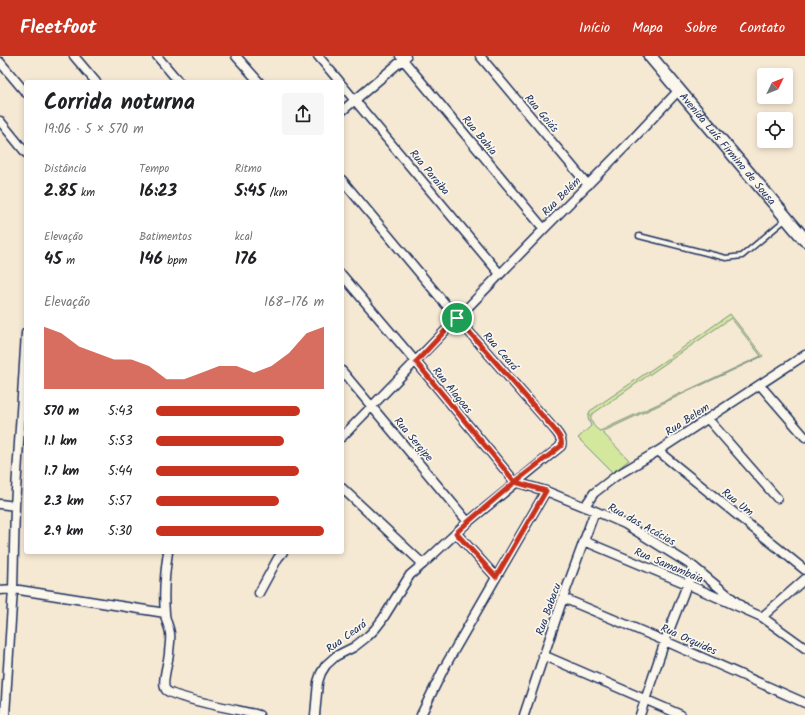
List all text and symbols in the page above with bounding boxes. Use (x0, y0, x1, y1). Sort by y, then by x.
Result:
text: Fleetfoot (20, 13, 97, 43)
text: Início (579, 17, 610, 39)
text: Mapa (632, 17, 663, 39)
text: Sobre (685, 17, 717, 39)
text: Contato (739, 17, 785, 39)
north arrow (757, 68, 793, 104)
map controls (757, 68, 793, 148)
text: Corrida noturna (44, 86, 195, 121)
street label: Avenida Luís Firmino de Sousa (674, 89, 780, 209)
street label: Rua Goiás (520, 90, 563, 137)
button: share (282, 93, 324, 135)
street label: Rua Bahia (457, 112, 501, 159)
button: locate (757, 112, 793, 148)
text: 19:06 · 5 × 570 m (44, 119, 144, 140)
street label: Rua Paraiba (405, 146, 454, 199)
text: Distância (44, 160, 86, 178)
text: Tempo (139, 160, 169, 178)
text: Ritmo (235, 160, 262, 178)
street label: Rua Belém (538, 173, 586, 221)
text: 2.85 (44, 178, 77, 205)
text: 16:23 (139, 178, 177, 205)
text: 5:45 (235, 178, 265, 205)
text: km (77, 184, 95, 202)
text: /km (265, 184, 288, 202)
text: Elevação (44, 228, 83, 246)
text: Batimentos (139, 228, 192, 246)
text: kcal (235, 228, 253, 246)
text: 45 (44, 246, 62, 273)
text: 146 (139, 246, 163, 273)
text: 176 (235, 246, 257, 273)
text: m (62, 252, 75, 270)
text: bpm (163, 252, 187, 270)
text: Elevação (44, 292, 90, 313)
text: 168–176 m (264, 292, 324, 313)
pin (440, 301, 474, 335)
icon: arrive (446, 307, 468, 329)
street label: Rua Ceará (478, 328, 524, 377)
street label: Rua Alagoas (428, 363, 477, 418)
street label: Rua Belem (662, 399, 713, 441)
text: 570 m (44, 401, 79, 422)
text: 5:43 (108, 401, 133, 422)
street label: Rua Sergipe (389, 413, 437, 466)
text: 1.1 km (44, 431, 77, 452)
text: 5:53 (108, 431, 133, 452)
text: 1.7 km (44, 461, 79, 482)
text: 5:44 (108, 461, 133, 482)
street label: Rua Um (717, 484, 757, 521)
text: 2.3 km (44, 491, 84, 512)
text: 5:57 (108, 491, 131, 512)
street label: Rua das Acácias (604, 499, 679, 551)
text: 2.9 km (44, 521, 83, 542)
text: 5:30 (108, 521, 132, 542)
street label: Rua Samambaia (631, 543, 706, 589)
street label: Rua Babacu (531, 580, 567, 638)
street label: Rua Ceará (322, 615, 372, 658)
street label: Rua Orquides (658, 620, 720, 660)

